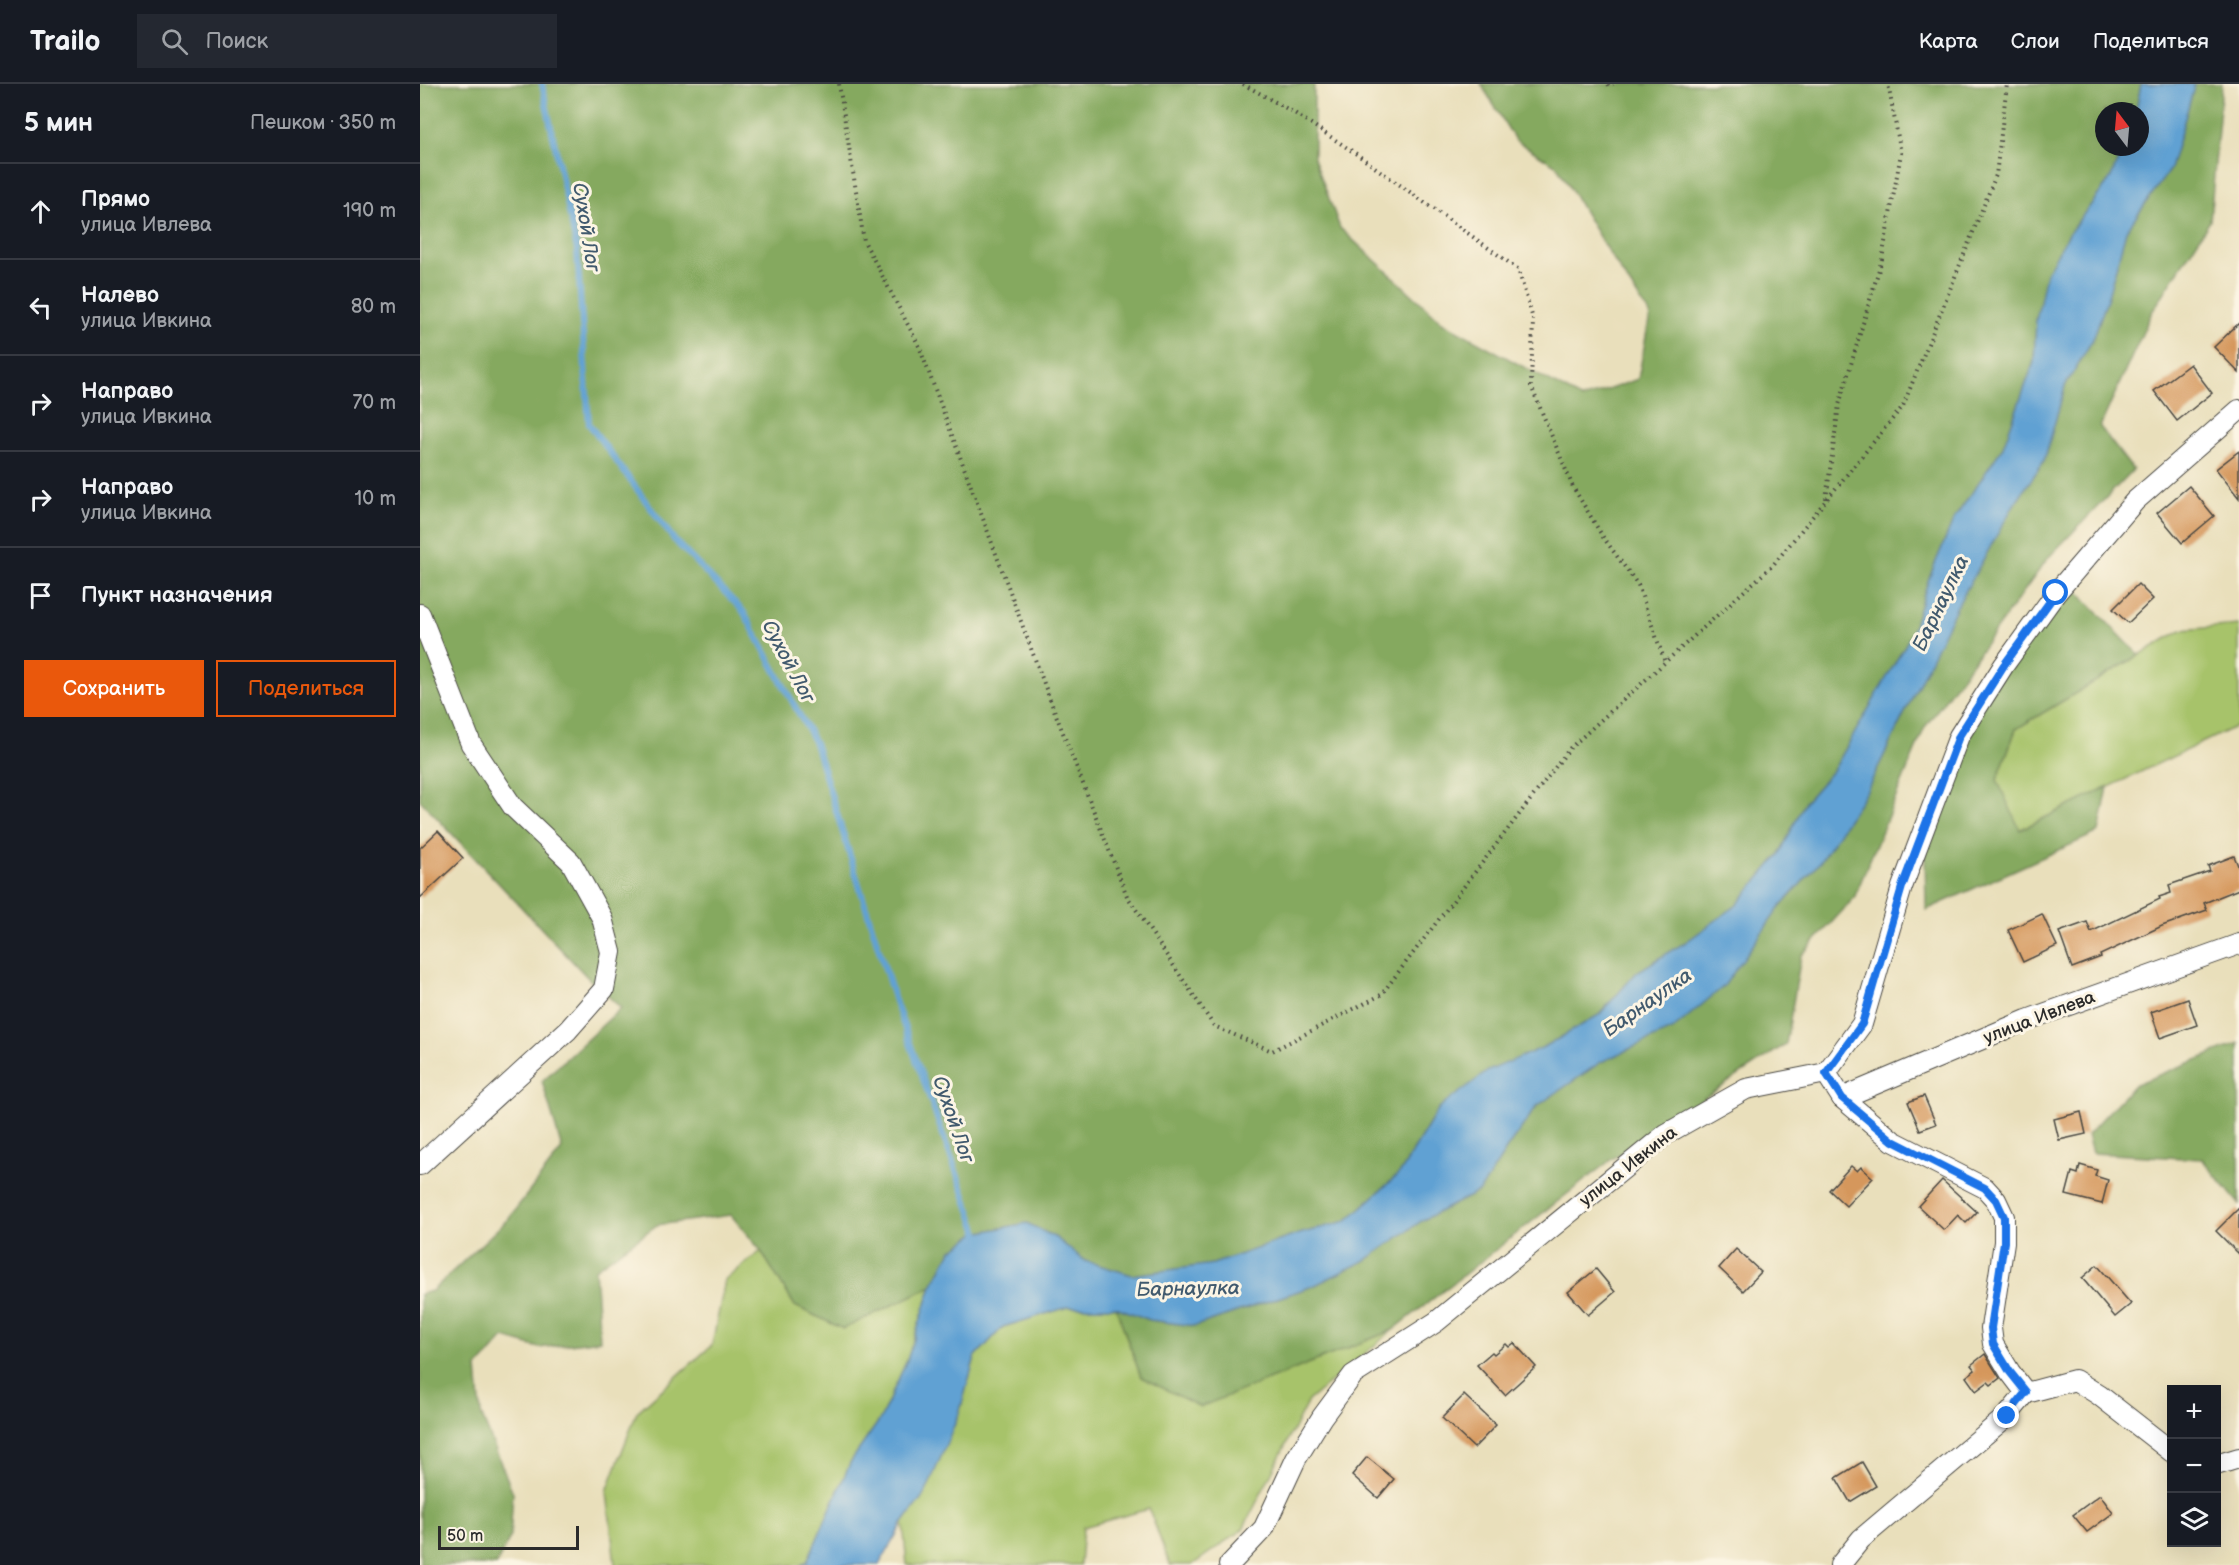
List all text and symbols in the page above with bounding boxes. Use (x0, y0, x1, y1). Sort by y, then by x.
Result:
search box (137, 14, 557, 68)
text: Trailo (30, 25, 101, 58)
icon: search (158, 25, 191, 58)
text: Поиск (206, 28, 268, 55)
text: Карта (1919, 29, 1978, 54)
text: Слои (2011, 29, 2060, 54)
text: Поделиться (2093, 29, 2209, 54)
north arrow (2095, 102, 2149, 156)
text: 5 мин (24, 108, 93, 139)
text: Пешком · 350 m (250, 111, 396, 135)
water label: Сухой Лог (567, 181, 605, 275)
text: Прямо (81, 186, 150, 213)
icon: ahead (24, 195, 57, 228)
text: 190 m (343, 199, 396, 223)
text: улица Ивлева (81, 213, 212, 237)
text: Налево (81, 282, 159, 309)
icon: left (24, 291, 57, 324)
text: 80 m (351, 295, 396, 319)
text: улица Ивкина (81, 309, 212, 333)
text: Направо (81, 378, 173, 405)
icon: right (24, 387, 57, 420)
text: 70 m (352, 391, 396, 415)
text: улица Ивкина (81, 405, 212, 429)
text: Направо (81, 474, 173, 501)
icon: right (24, 483, 57, 516)
text: 10 m (355, 487, 396, 511)
text: улица Ивкина (81, 501, 212, 525)
water label: Барнаулка (1907, 552, 1974, 655)
icon: arrive (24, 579, 57, 612)
route start (2042, 579, 2068, 605)
text: Пункт назначения (81, 582, 273, 609)
water label: Сухой Лог (756, 616, 820, 708)
button: Сохранить (24, 660, 204, 717)
button: Поделиться (216, 660, 396, 717)
water label: Барнаулка (1598, 963, 1697, 1042)
street label: улица Ивлева (1980, 986, 2098, 1048)
water label: Сухой Лог (927, 1073, 979, 1167)
street label: улица Ивкина (1575, 1122, 1681, 1211)
water label: Барнаулка (1136, 1276, 1240, 1302)
map controls (2167, 1385, 2221, 1547)
button: + (2167, 1385, 2221, 1439)
route end (1993, 1402, 2019, 1428)
button: − (2167, 1439, 2221, 1493)
button: layers (2167, 1493, 2221, 1547)
scale bar (438, 1523, 579, 1550)
text: 50 m (447, 1527, 483, 1546)

